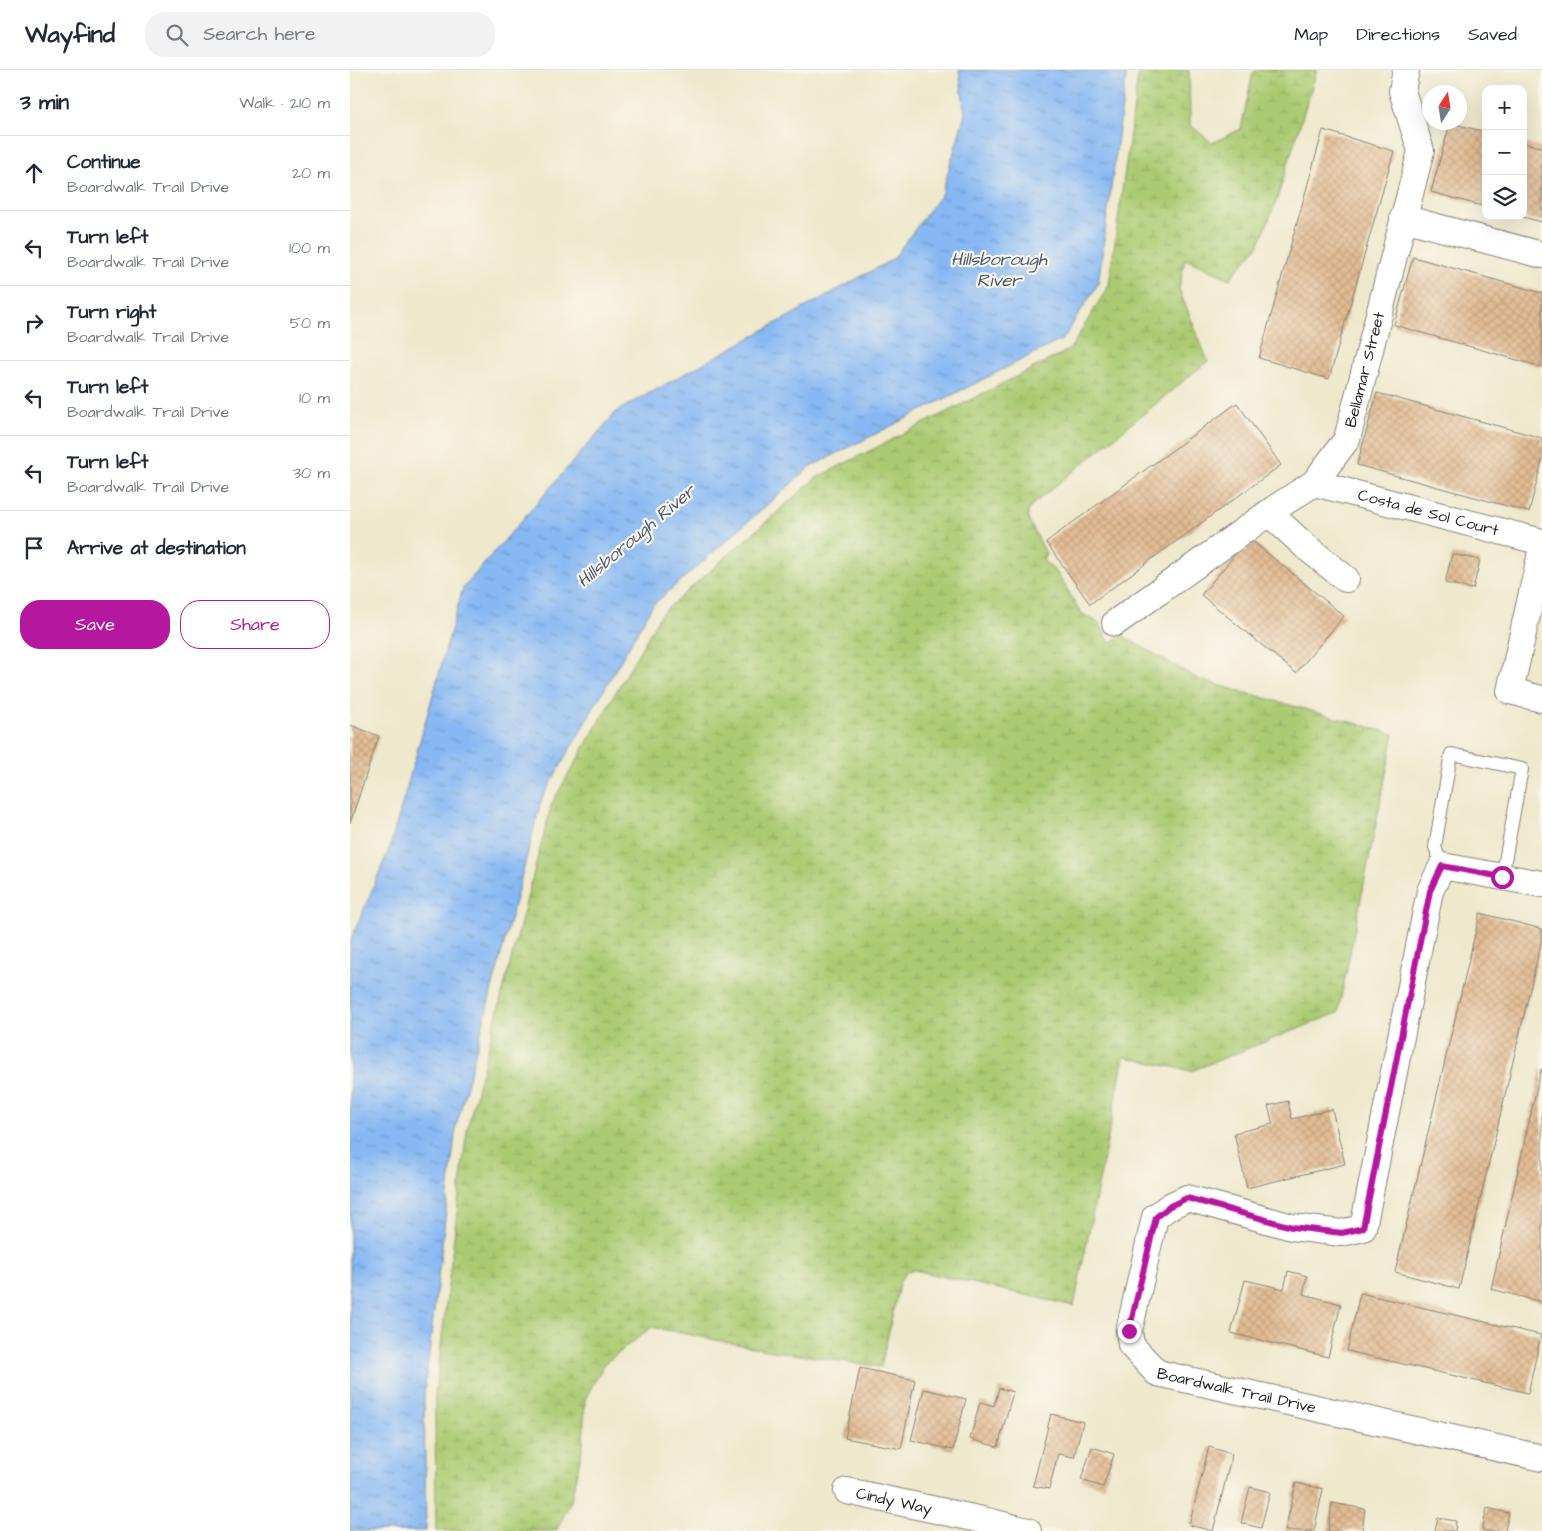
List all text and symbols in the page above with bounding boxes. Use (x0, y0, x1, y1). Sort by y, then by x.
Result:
search box (145, 12, 495, 57)
text: Wayfind (25, 18, 115, 52)
icon: search (163, 21, 191, 49)
text: Search here (203, 21, 315, 48)
text: Map (1294, 22, 1328, 47)
text: Directions (1356, 22, 1440, 47)
text: Saved (1468, 22, 1517, 47)
north arrow (1422, 85, 1467, 130)
map controls (1482, 85, 1527, 220)
button: + (1482, 85, 1527, 130)
text: 3 min (20, 88, 69, 117)
text: Walk · 210 m (239, 92, 330, 114)
button: − (1482, 130, 1527, 175)
text: Continue (67, 149, 141, 176)
icon: ahead (20, 159, 48, 187)
text: 20 m (292, 162, 330, 184)
button: layers (1482, 175, 1527, 220)
text: Boardwalk Trail Drive (67, 176, 229, 198)
text: Turn left (67, 224, 148, 251)
icon: left (20, 234, 48, 262)
text: 100 m (289, 237, 330, 259)
water label: Hillsborough River (951, 247, 1048, 293)
text: Boardwalk Trail Drive (67, 251, 229, 273)
text: Turn right (67, 299, 156, 326)
icon: right (20, 309, 48, 337)
street label: Bellamar Street (1339, 309, 1390, 430)
text: 50 m (290, 312, 330, 334)
text: Boardwalk Trail Drive (67, 326, 229, 348)
text: Turn left (67, 374, 148, 401)
icon: left (20, 384, 48, 412)
text: 10 m (299, 387, 330, 409)
text: Boardwalk Trail Drive (67, 401, 229, 423)
text: Turn left (67, 449, 148, 476)
icon: left (20, 459, 48, 487)
text: 30 m (293, 462, 330, 484)
text: Boardwalk Trail Drive (67, 476, 229, 498)
water label: Hillsborough River (571, 478, 703, 594)
street label: Costa de Sol Court (1355, 484, 1501, 541)
icon: arrive (20, 534, 48, 562)
text: Arrive at destination (67, 535, 246, 562)
button: Save (20, 600, 170, 649)
button: Share (180, 600, 330, 649)
route start (1491, 866, 1514, 889)
route end (1118, 1320, 1141, 1343)
street label: Boardwalk Trail Drive (1155, 1362, 1319, 1419)
street label: Cindy Way (854, 1482, 934, 1521)

